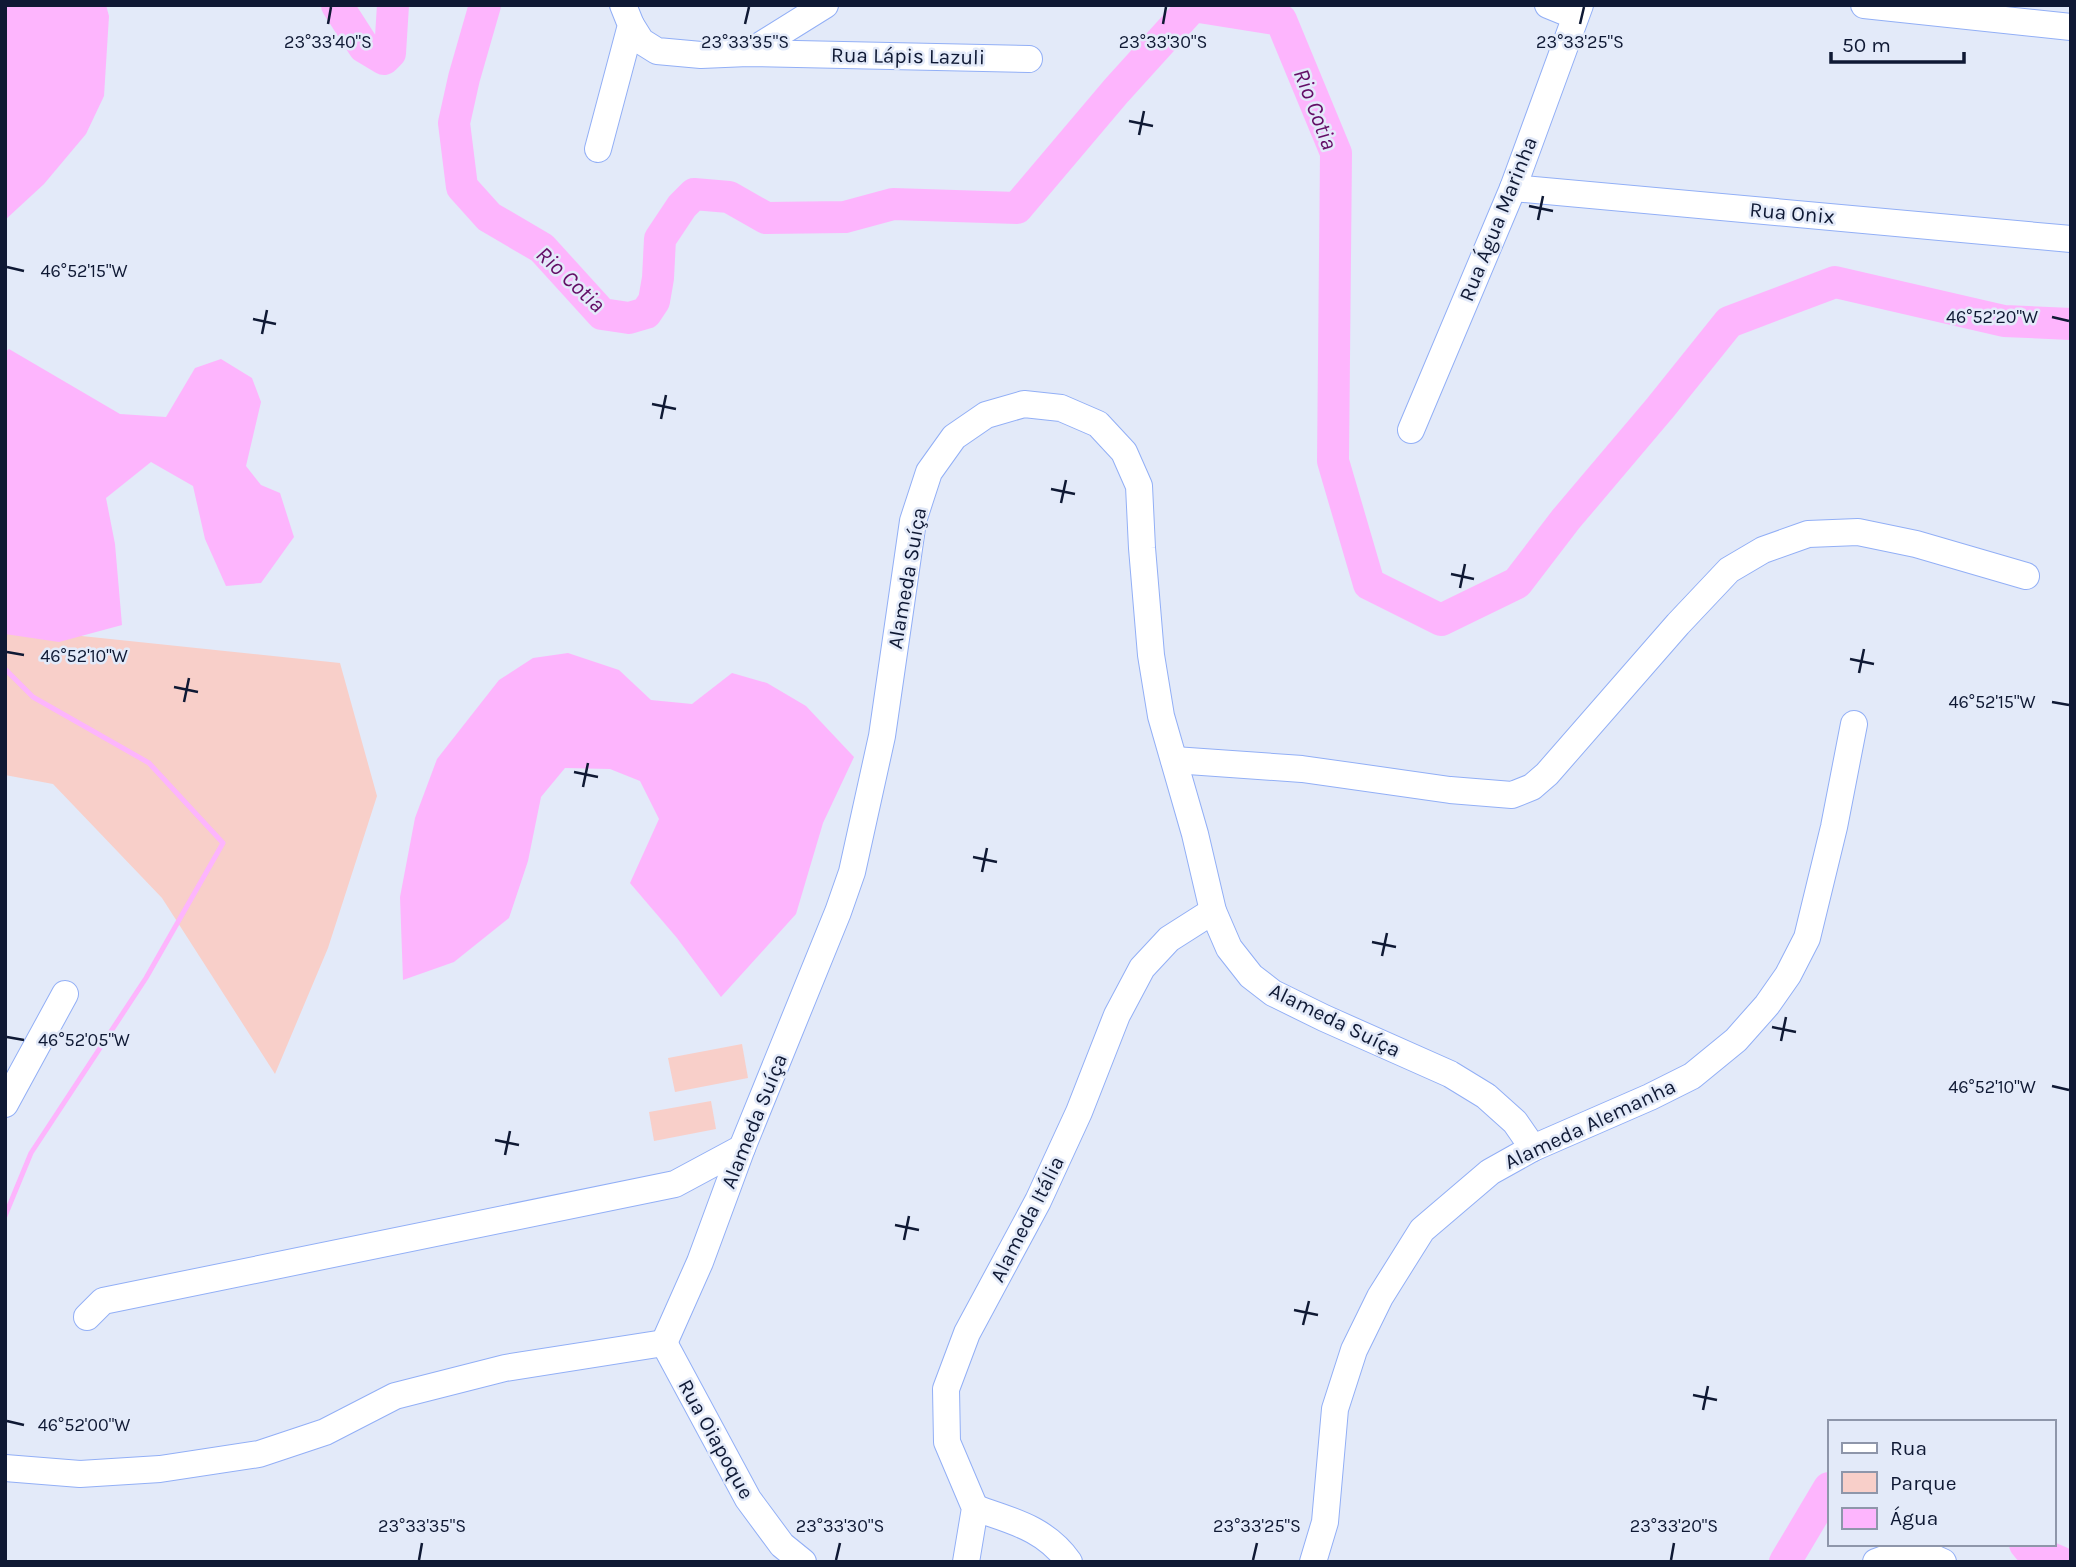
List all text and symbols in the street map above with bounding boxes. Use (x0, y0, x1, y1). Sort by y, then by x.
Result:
scale bar (1831, 21, 1964, 65)
text: 23°33'40"S (284, 31, 372, 53)
text: 23°33'35"S (701, 31, 789, 53)
text: 23°33'30"S (1119, 31, 1207, 53)
text: 23°33'25"S (1536, 31, 1624, 53)
text: 50 m (1842, 33, 1891, 57)
street label: Rua Lápis Lazuli (831, 43, 985, 69)
water label: Rio Cotia (1288, 65, 1343, 154)
street label: Rua Água Marinha (1454, 133, 1542, 305)
street label: Rua Onix (1748, 197, 1836, 229)
water label: Rio Cotia (531, 241, 611, 318)
text: 46°52'15"W (40, 260, 128, 282)
text: 46°52'20"W (1946, 306, 2038, 328)
street label: Alameda Suíça (883, 506, 931, 650)
text: 46°52'10"W (40, 645, 128, 667)
text: 46°52'15"W (1948, 691, 2036, 713)
street label: Alameda Suíça (1265, 978, 1405, 1062)
text: 46°52'05"W (38, 1029, 130, 1051)
street label: Alameda Suíça (716, 1050, 792, 1192)
street label: Alameda Alemanha (1501, 1074, 1679, 1174)
text: 46°52'10"W (1948, 1076, 2036, 1098)
street label: Alameda Itália (985, 1152, 1069, 1286)
street label: Rua Oiapoque (673, 1375, 759, 1503)
text: 46°52'00"W (38, 1414, 130, 1436)
legend (1828, 1420, 2055, 1546)
text: Rua (1890, 1436, 1927, 1460)
text: Parque (1890, 1471, 1957, 1495)
text: Água (1890, 1506, 1938, 1530)
text: 23°33'35"S (378, 1515, 466, 1537)
text: 23°33'30"S (796, 1515, 884, 1537)
text: 23°33'25"S (1213, 1515, 1301, 1537)
text: 23°33'20"S (1630, 1515, 1718, 1537)

